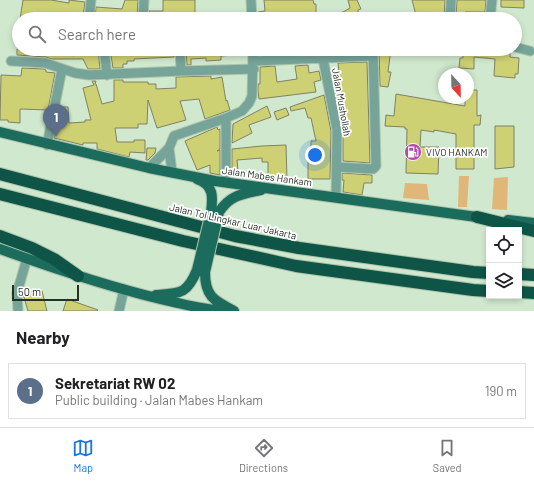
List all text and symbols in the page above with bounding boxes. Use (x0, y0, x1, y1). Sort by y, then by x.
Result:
search box (12, 12, 522, 56)
icon: search (26, 23, 48, 45)
text: Search here (58, 25, 136, 43)
street label: Jalan Mushollah (330, 67, 354, 137)
north arrow (438, 68, 474, 104)
pin: 1 (43, 104, 69, 137)
fuel station icon: VIVO HANKAM (403, 142, 423, 162)
your location (305, 145, 325, 165)
place label: VIVO HANKAM (426, 146, 487, 158)
street label: Jalan Mabes Hankam (221, 164, 313, 188)
street label: Jalan Tol Lingkar Luar Jakarta (168, 200, 298, 242)
map controls (486, 227, 522, 299)
button: locate (486, 227, 522, 263)
button: layers (486, 263, 522, 299)
scale bar (12, 283, 79, 302)
text: 50 m (18, 285, 41, 298)
text: Nearby (16, 327, 70, 347)
text: Sekretariat RW 02 (55, 374, 175, 392)
text: 1 (28, 383, 32, 399)
text: 190 m (485, 383, 517, 399)
text: Public building · Jalan Mabes Hankam (55, 392, 263, 408)
tab: Map (72, 437, 94, 474)
tab: Directions (239, 437, 288, 474)
tab: Saved (433, 437, 462, 474)

